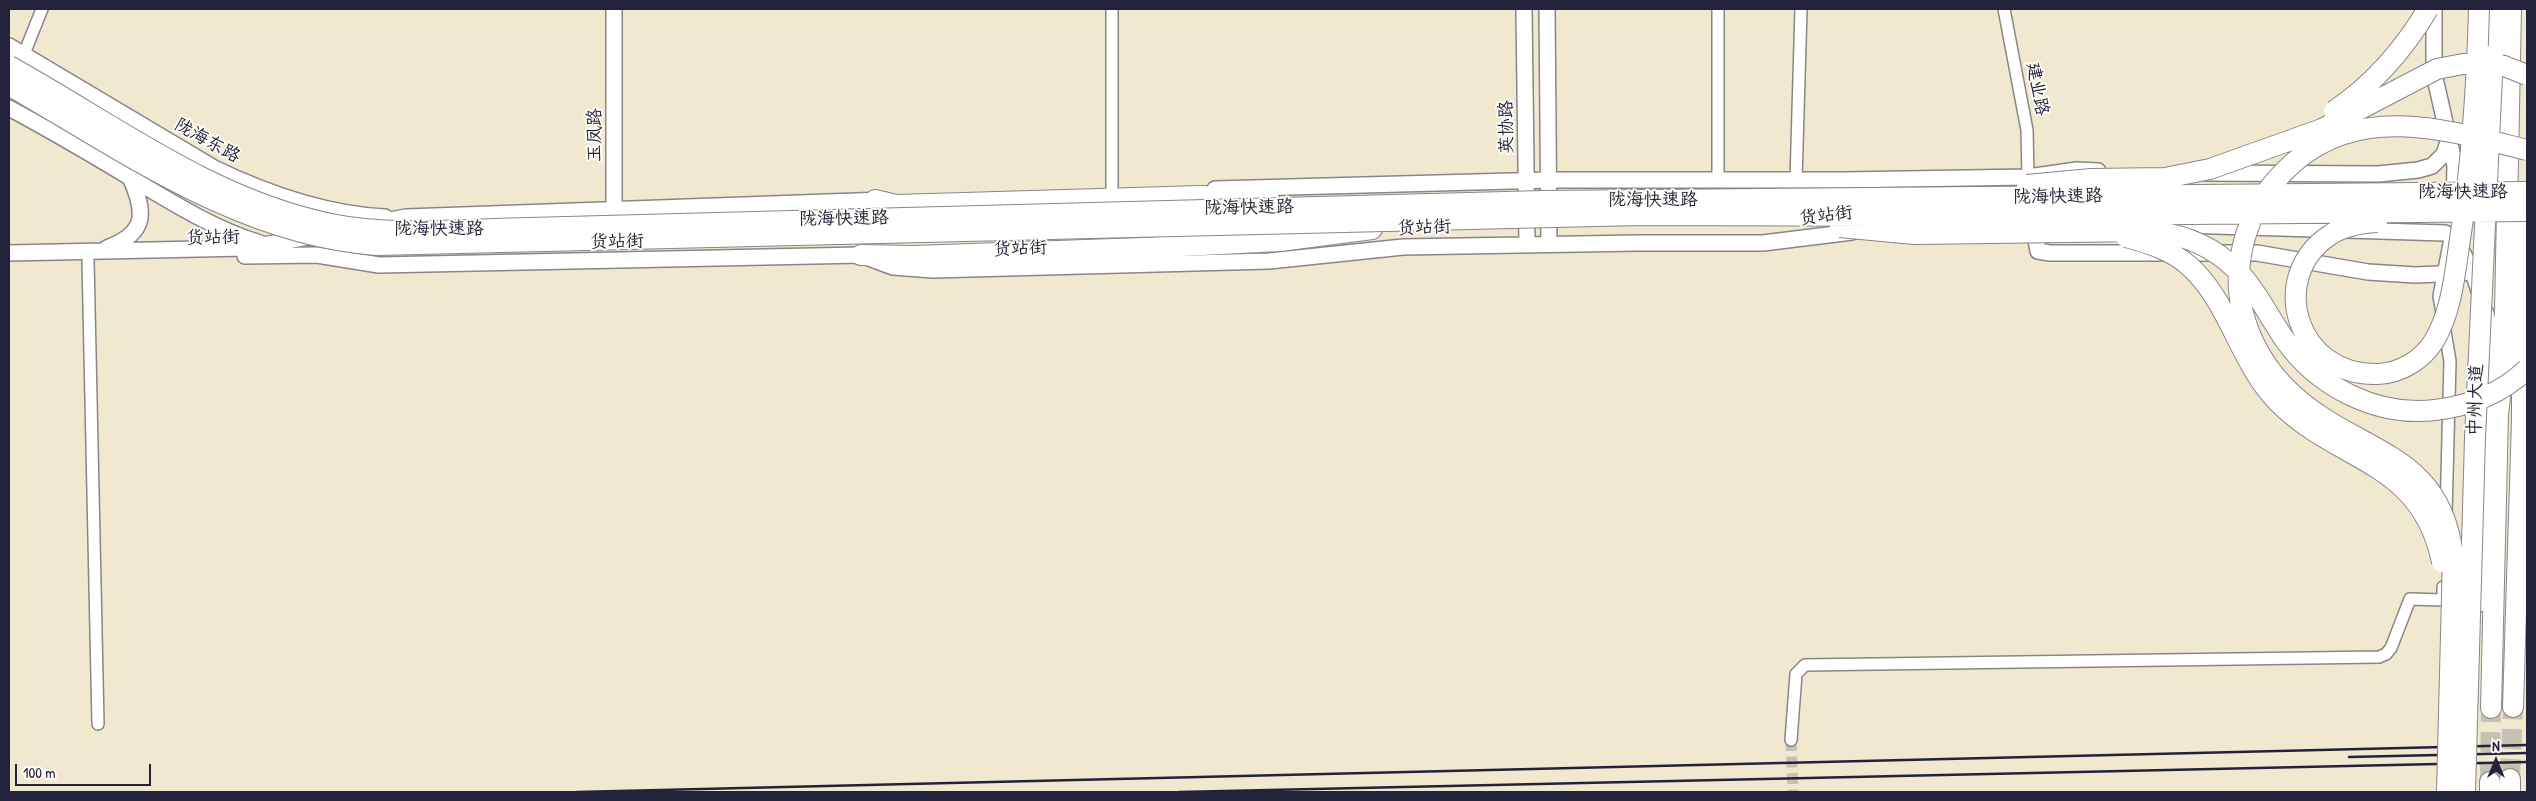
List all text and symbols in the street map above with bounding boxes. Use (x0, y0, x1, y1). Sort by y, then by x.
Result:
street label: 建业路 (2021, 60, 2053, 118)
street label: 英协路 (1496, 100, 1518, 154)
street label: 玉凤路 (584, 108, 606, 162)
street label: 陇海东路 (170, 114, 244, 168)
street label: 陇海快速路 (2418, 181, 2508, 203)
street label: 陇海快速路 (2013, 185, 2103, 209)
street label: 陇海快速路 (1608, 189, 1698, 211)
street label: 陇海快速路 (1204, 196, 1294, 220)
street label: 货站街 (1798, 202, 1854, 230)
street label: 陇海快速路 (799, 207, 889, 231)
street label: 货站街 (1397, 216, 1451, 240)
street label: 陇海快速路 (394, 218, 484, 240)
street label: 货站街 (186, 227, 240, 249)
street label: 货站街 (590, 231, 644, 253)
street label: 货站街 (993, 237, 1047, 261)
street label: 中州大道 (2464, 364, 2488, 436)
north arrow (2471, 736, 2521, 786)
text: N (2492, 736, 2500, 755)
scale bar (18, 754, 154, 786)
text: 100 m (23, 762, 56, 783)

